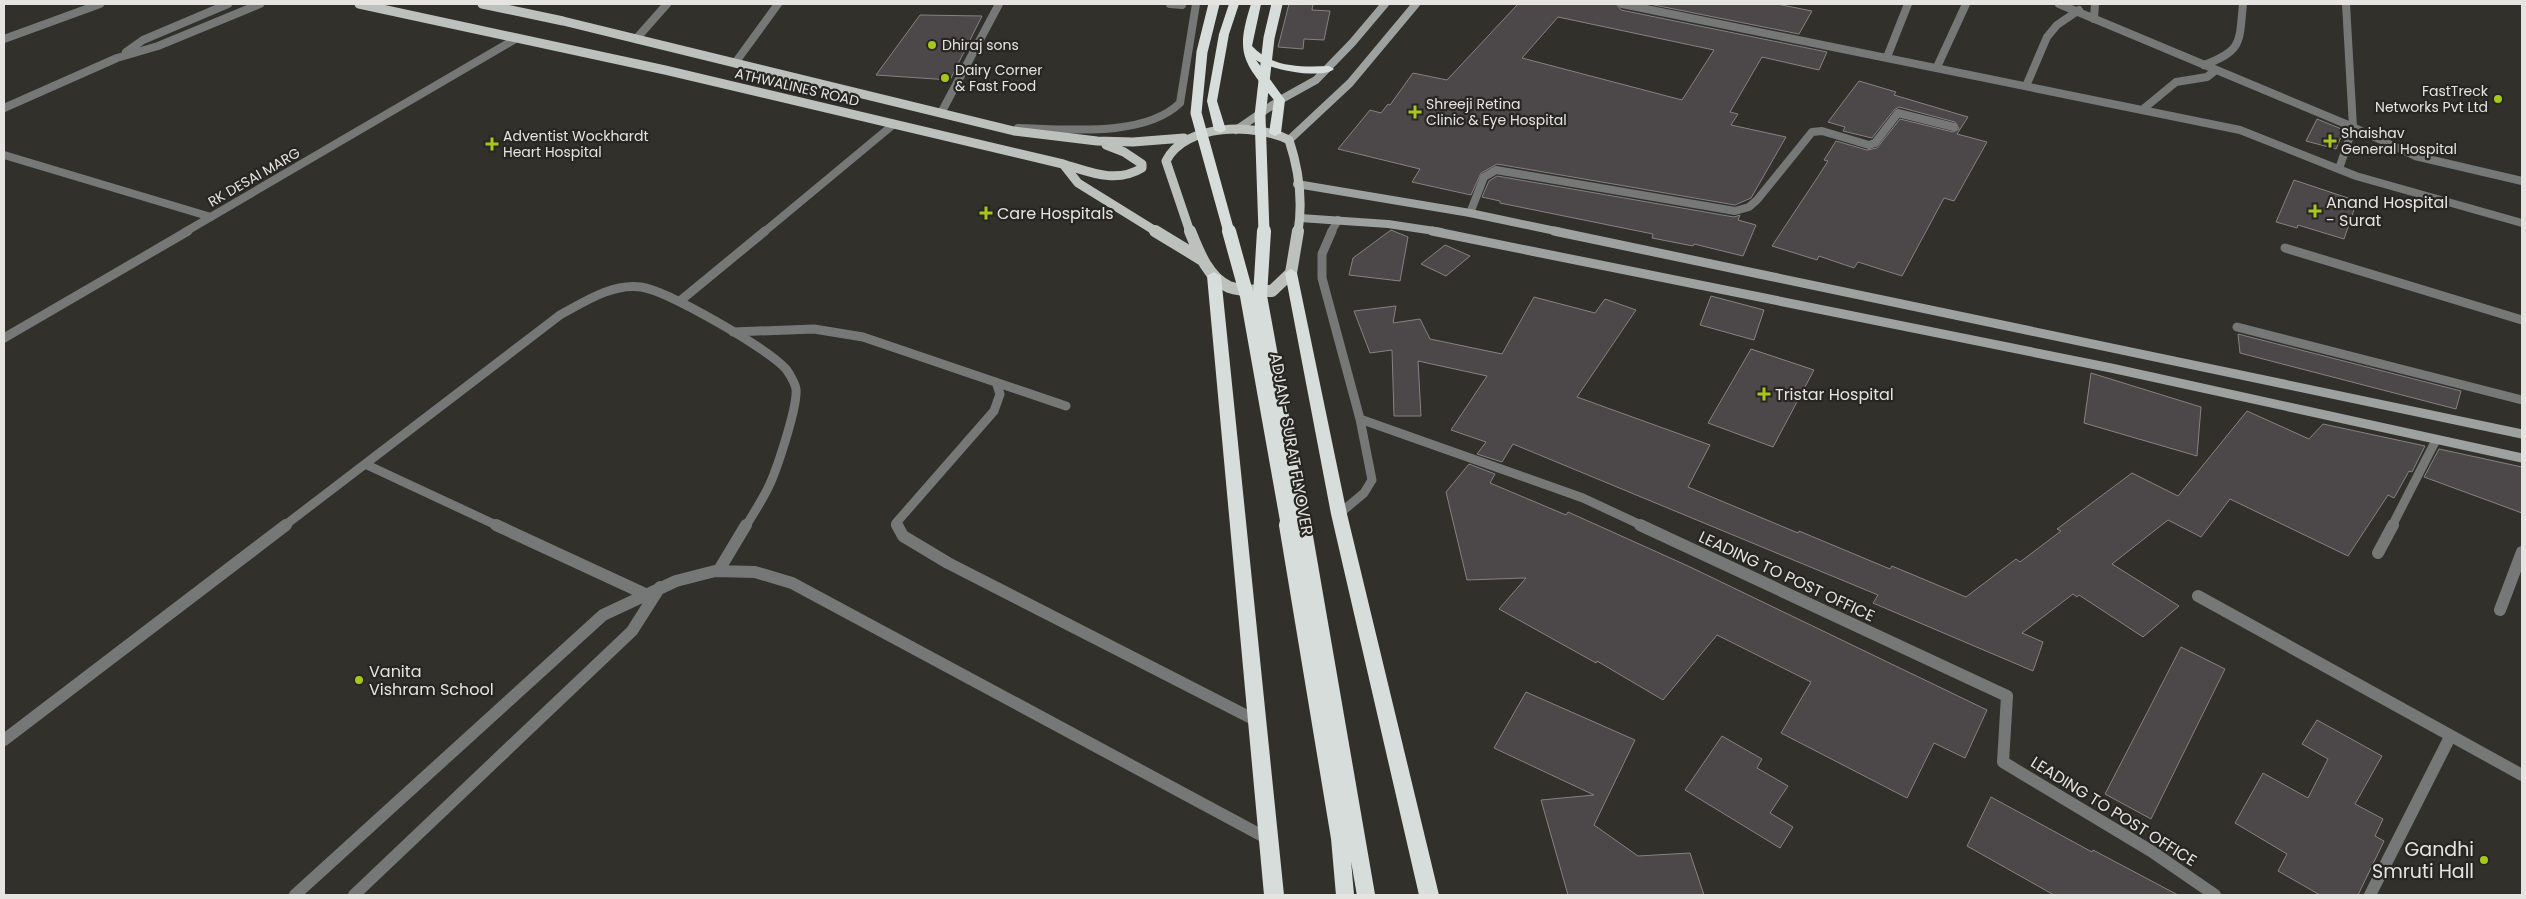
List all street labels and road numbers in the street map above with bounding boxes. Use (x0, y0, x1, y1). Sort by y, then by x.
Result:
street label: ATHWALINES ROAD (733, 63, 861, 111)
street label: RK DESAI MARG (204, 142, 304, 212)
street label: ADJAN- SURAT FLYOVER (1264, 351, 1319, 537)
street label: LEADING TO POST OFFICE (1695, 525, 1879, 627)
street label: LEADING TO POST OFFICE (2026, 751, 2201, 872)

